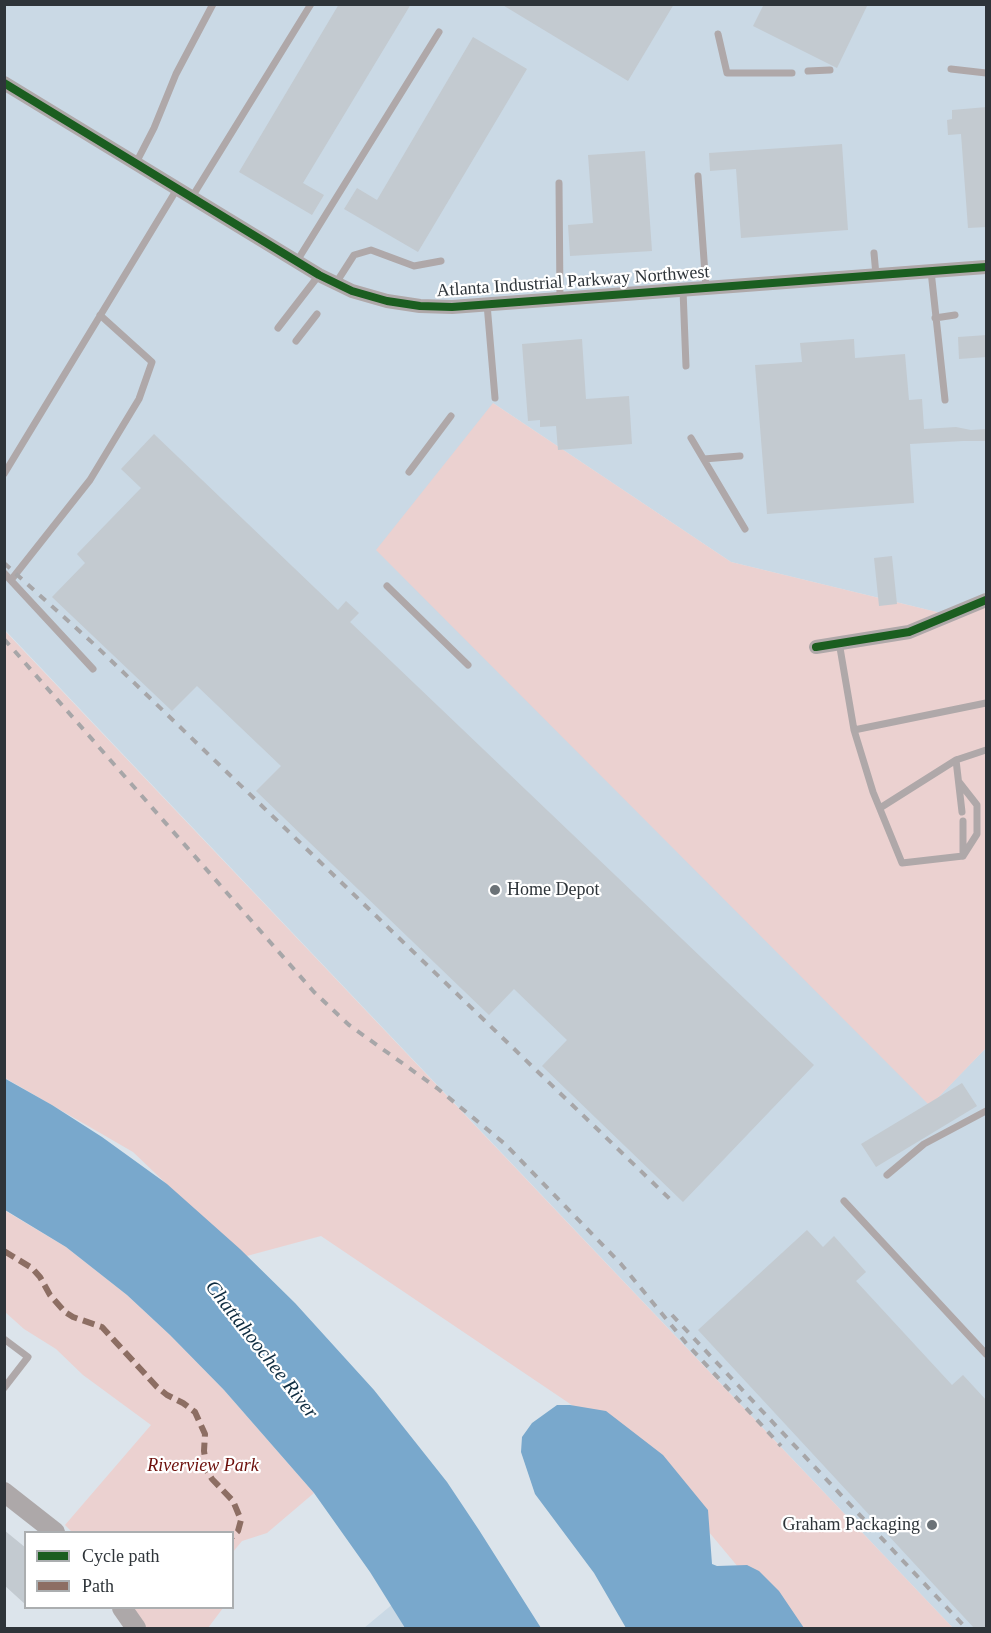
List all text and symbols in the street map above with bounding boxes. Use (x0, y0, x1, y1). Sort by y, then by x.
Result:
street label: Atlanta Industrial Parkway Northwest (436, 262, 710, 302)
place label: Home Depot (507, 879, 599, 901)
marker: Home Depot (488, 883, 502, 897)
water label: Chattahoochee River (199, 1276, 323, 1424)
park label: Riverview Park (147, 1455, 259, 1477)
place label: Graham Packaging (783, 1514, 920, 1536)
marker: Graham Packaging (925, 1518, 939, 1532)
legend (24, 1531, 234, 1609)
text: Cycle path (82, 1546, 159, 1566)
text: Path (82, 1576, 114, 1596)

